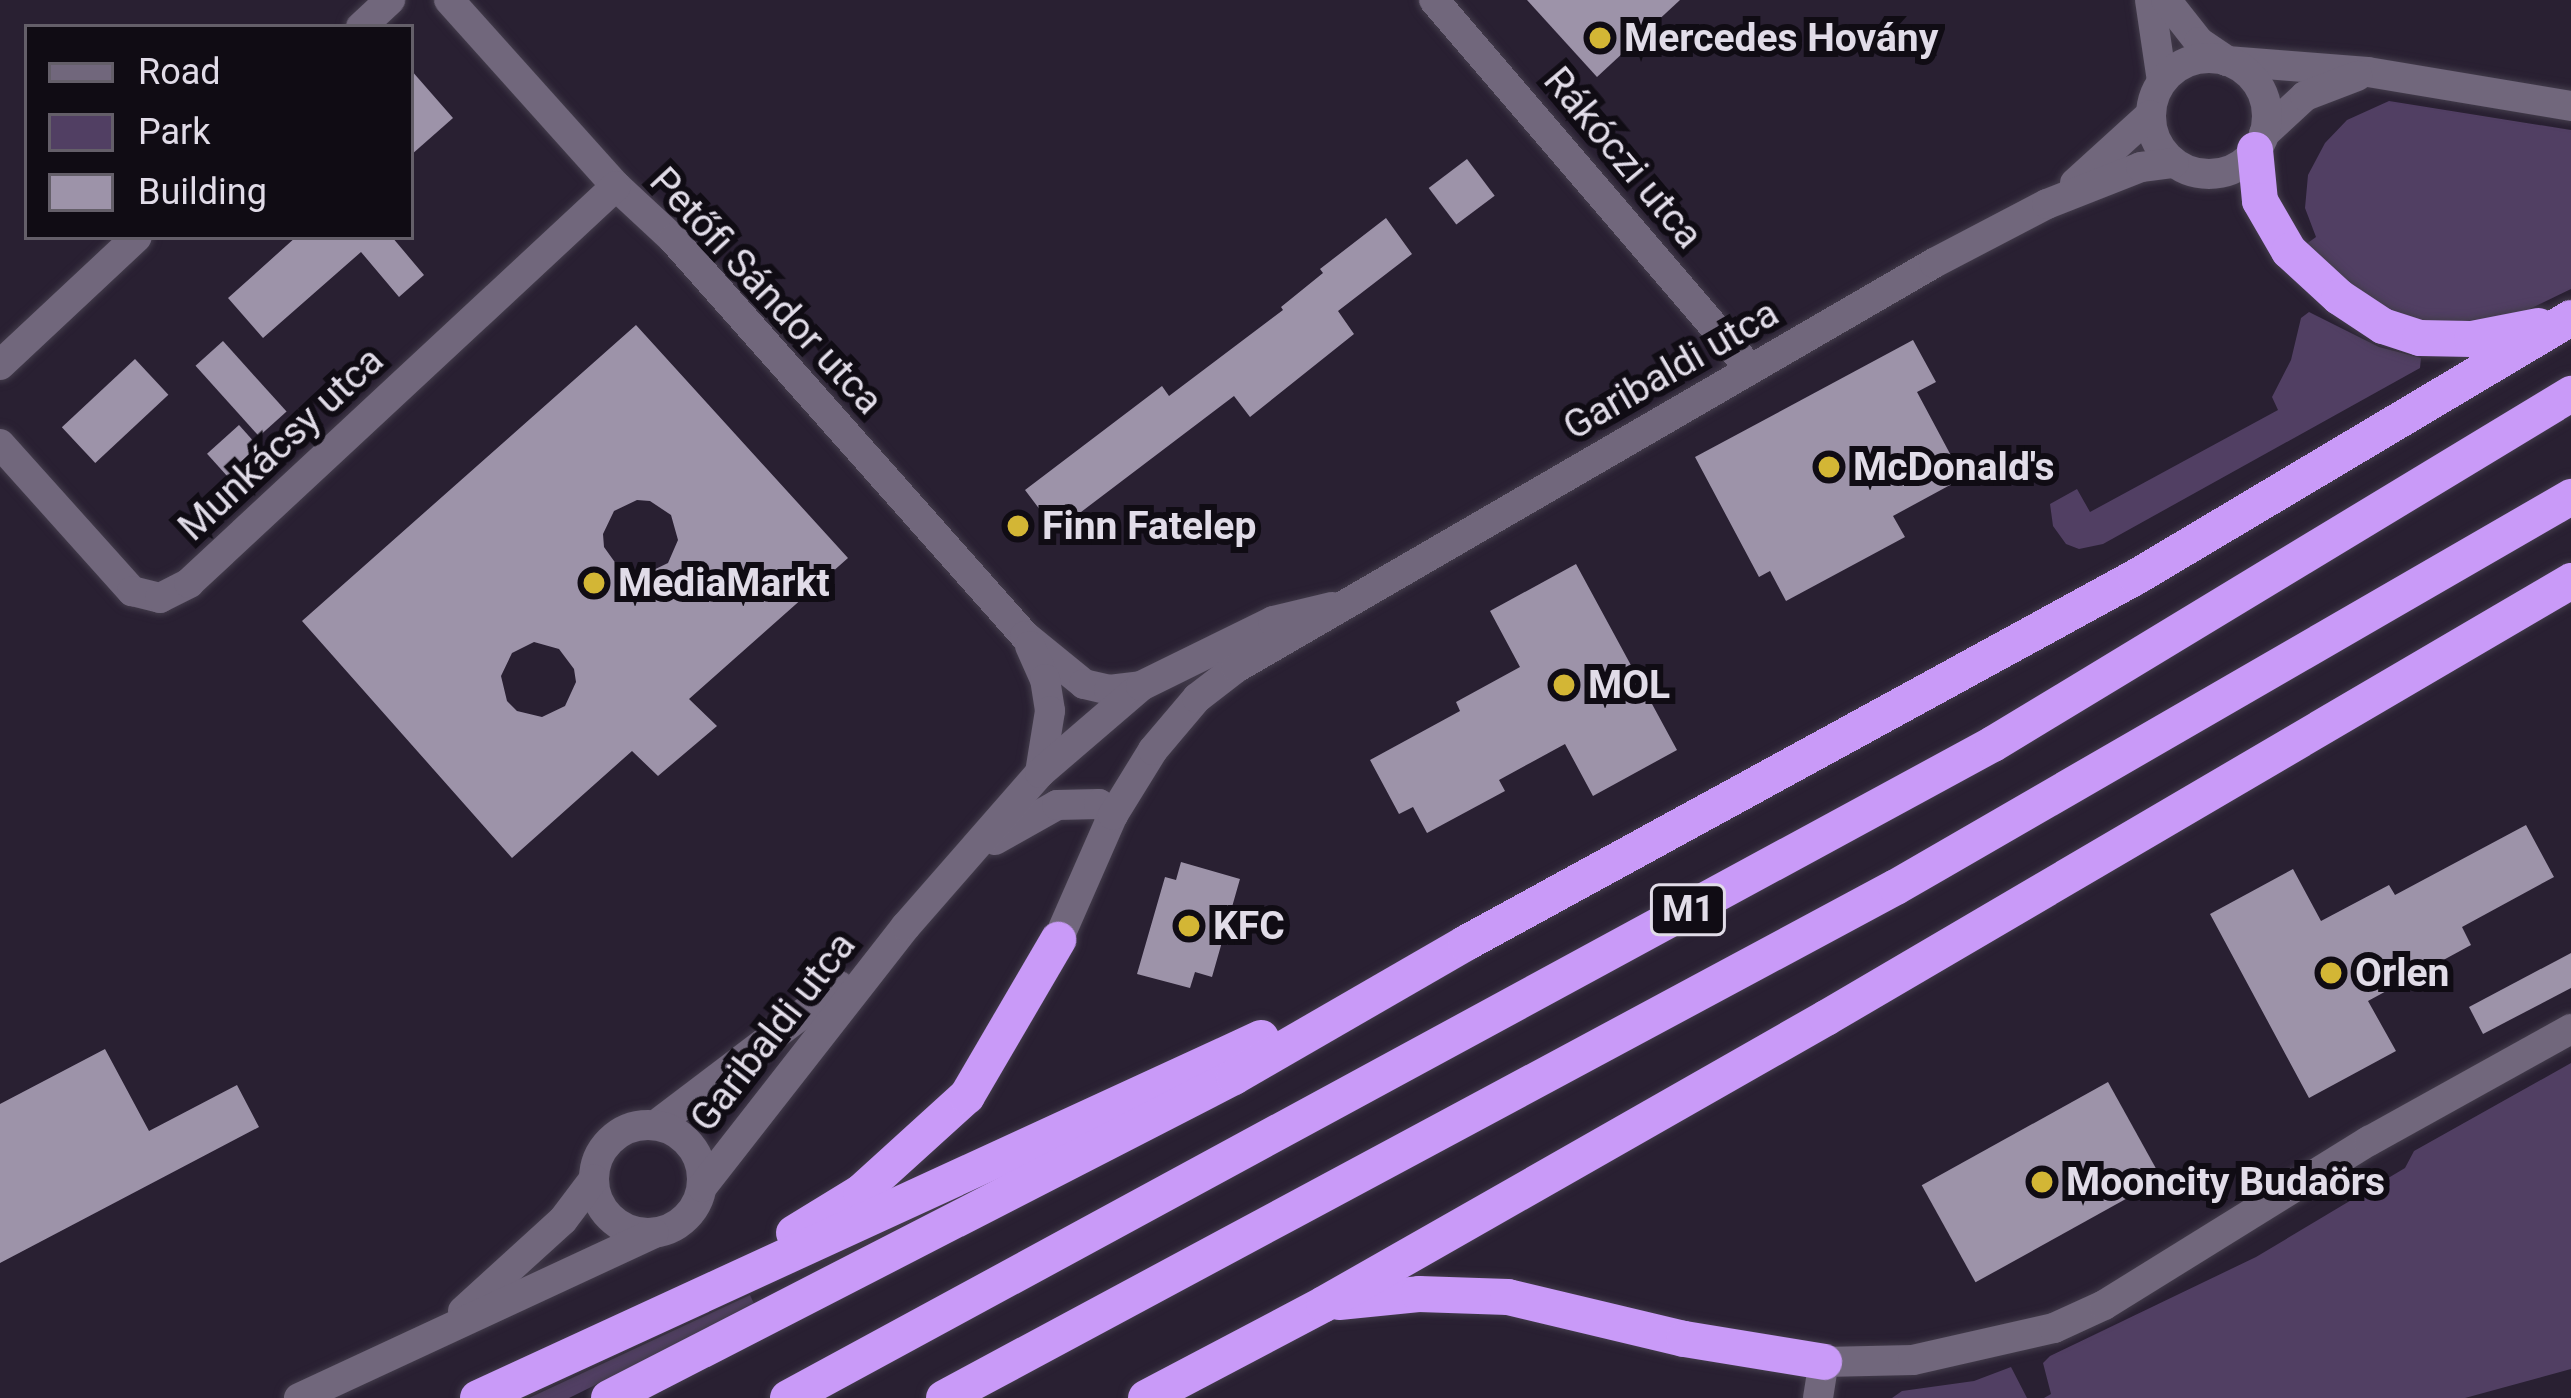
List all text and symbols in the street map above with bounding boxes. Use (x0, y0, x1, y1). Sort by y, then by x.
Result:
place label: Mercedes Hovány (1624, 15, 1938, 61)
legend (24, 24, 414, 240)
marker: Mercedes Hovány (1587, 25, 1613, 51)
text: Road (138, 51, 221, 93)
street label: Rákóczi utca (1534, 58, 1712, 258)
text: Park (138, 111, 211, 153)
street label: Petőfi Sándor utca (640, 158, 892, 424)
text: Building (138, 171, 267, 213)
street label: Garibaldi utca (1555, 290, 1787, 450)
street label: Munkácsy utca (169, 337, 393, 551)
place label: McDonald's (1853, 444, 2054, 490)
marker: McDonald's (1816, 454, 1842, 480)
place label: Finn Fatelep (1042, 503, 1256, 549)
marker: Finn Fatelep (1005, 513, 1031, 539)
place label: MediaMarkt (618, 560, 830, 606)
marker: MediaMarkt (581, 570, 607, 596)
place label: MOL (1588, 662, 1670, 708)
marker: MOL (1551, 672, 1577, 698)
road number: M1 (1649, 880, 1727, 940)
place label: KFC (1213, 903, 1285, 949)
marker: KFC (1176, 913, 1202, 939)
street label: Garibaldi utca (681, 923, 865, 1141)
place label: Orlen (2355, 950, 2449, 996)
marker: Orlen (2318, 960, 2344, 986)
place label: Mooncity Budaörs (2066, 1159, 2385, 1205)
marker: Mooncity Budaörs (2029, 1169, 2055, 1195)

